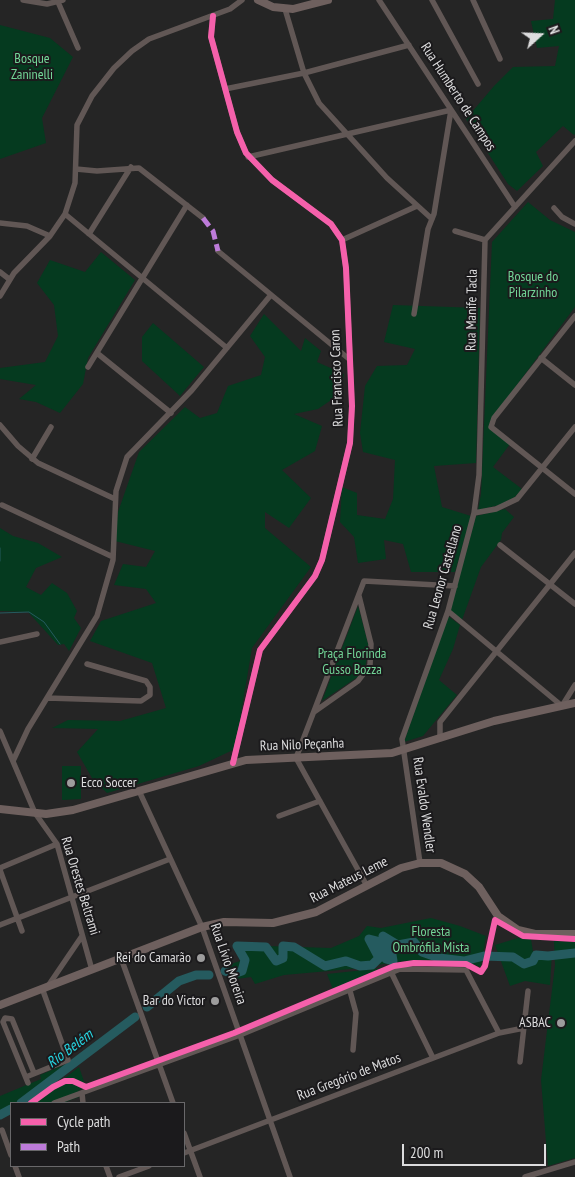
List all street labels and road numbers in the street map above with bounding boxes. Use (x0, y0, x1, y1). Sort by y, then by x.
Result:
street label: Rua Humberto de Campos (417, 40, 499, 154)
street label: Rua Manife Tacla (463, 269, 481, 351)
street label: Rua Francisco Caron (327, 329, 347, 427)
street label: Rua Leonor Castellano (420, 523, 466, 631)
street label: Rua Nilo Peçanha (260, 735, 344, 755)
street label: Rua Evaldo Wendler (409, 756, 439, 854)
street label: Rua Orestes Beltrami (57, 835, 103, 937)
street label: Rua Mateus Leme (307, 853, 391, 907)
street label: Rua Lívio Moreira (206, 921, 250, 1007)
street label: Rua Gregório de Matos (295, 1050, 403, 1104)

